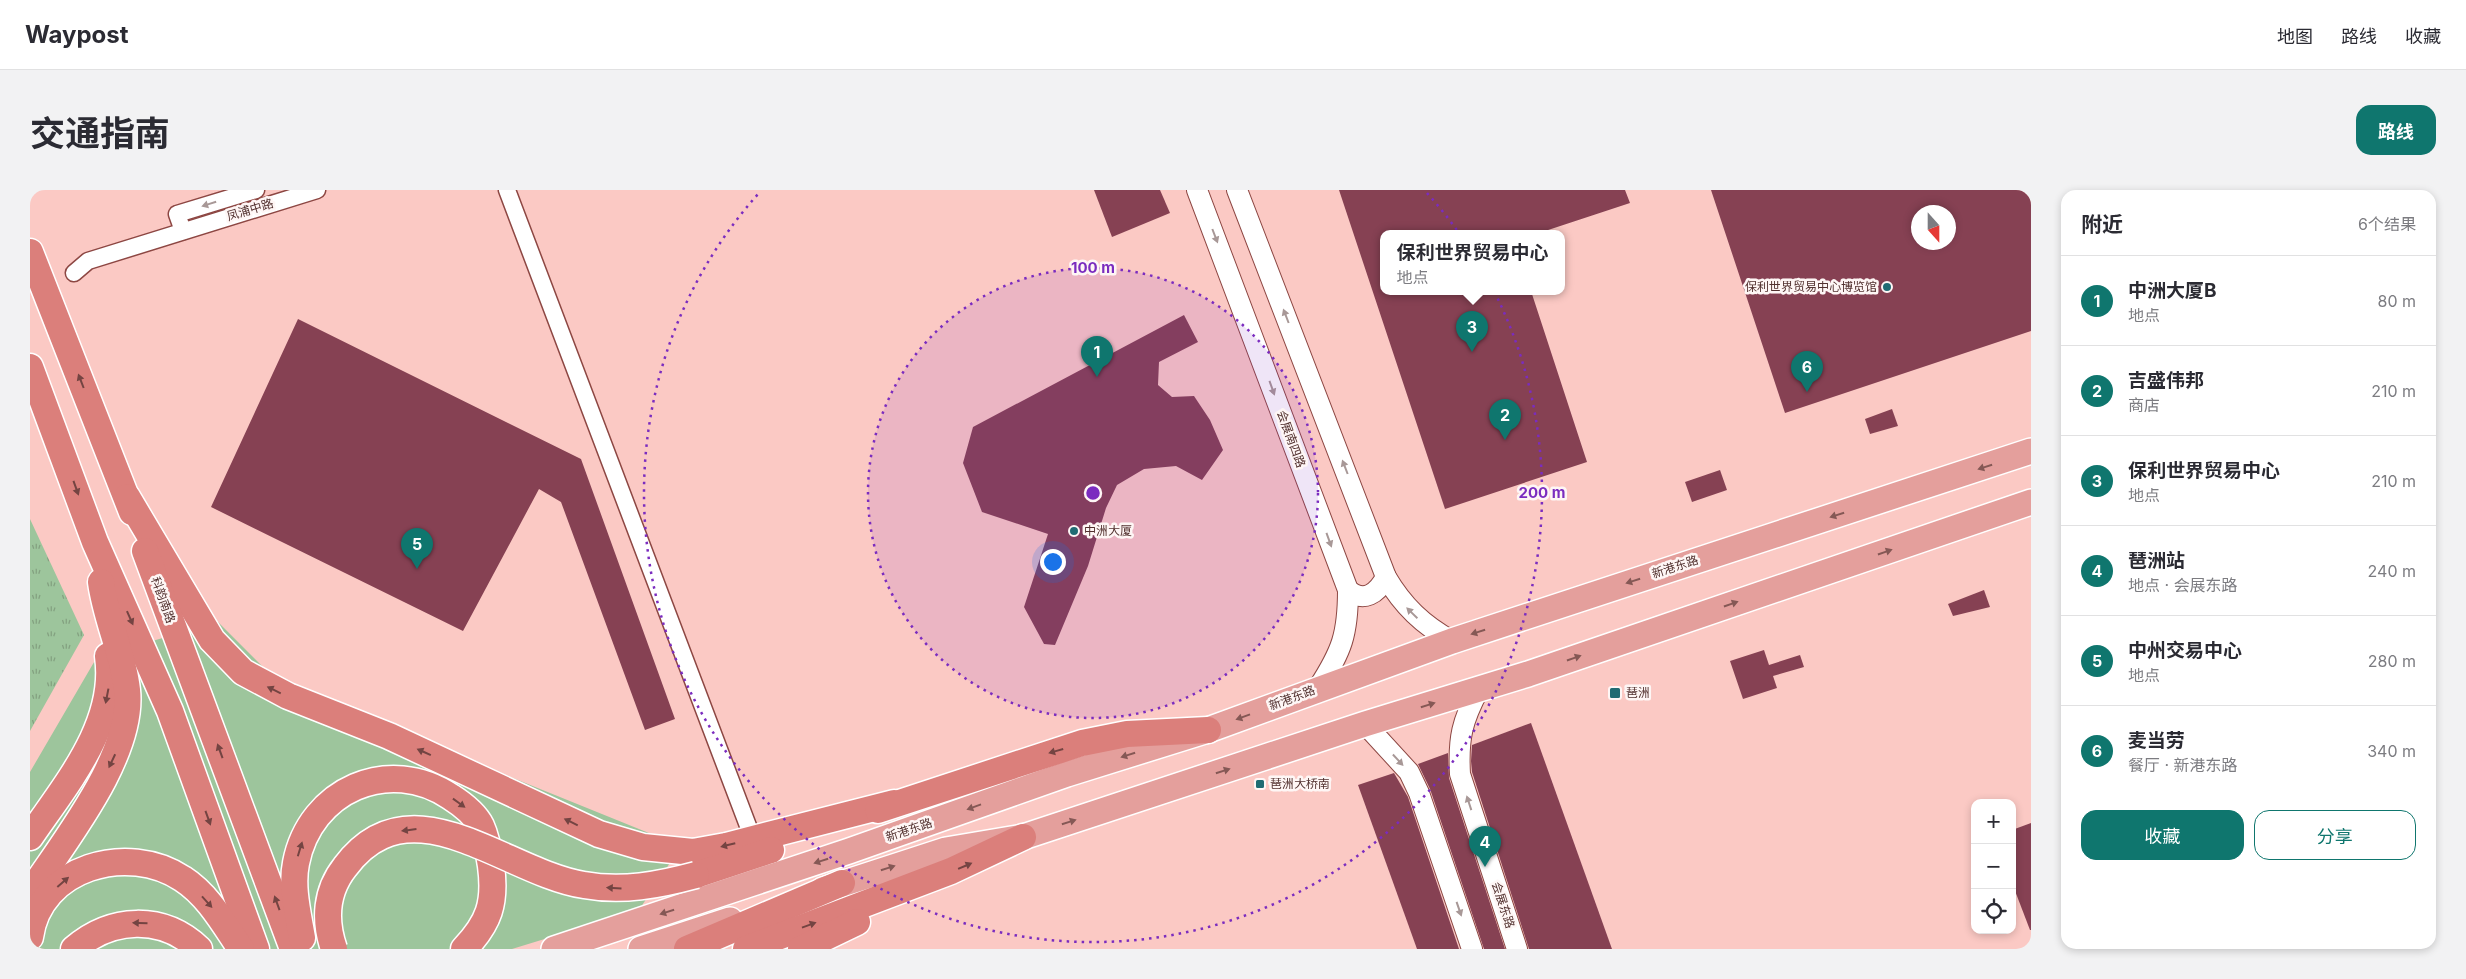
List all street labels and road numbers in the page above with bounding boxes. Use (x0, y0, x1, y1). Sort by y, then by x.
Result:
street label: 凤浦中路 (225, 195, 275, 224)
street label: 会展南四路 (1274, 408, 1309, 470)
street label: 新港东路 (1650, 552, 1700, 581)
street label: 科韵南路 (148, 575, 179, 625)
street label: 新港东路 (1267, 682, 1317, 713)
street label: 新港东路 (884, 815, 934, 844)
street label: 会展东路 (1489, 880, 1518, 930)

